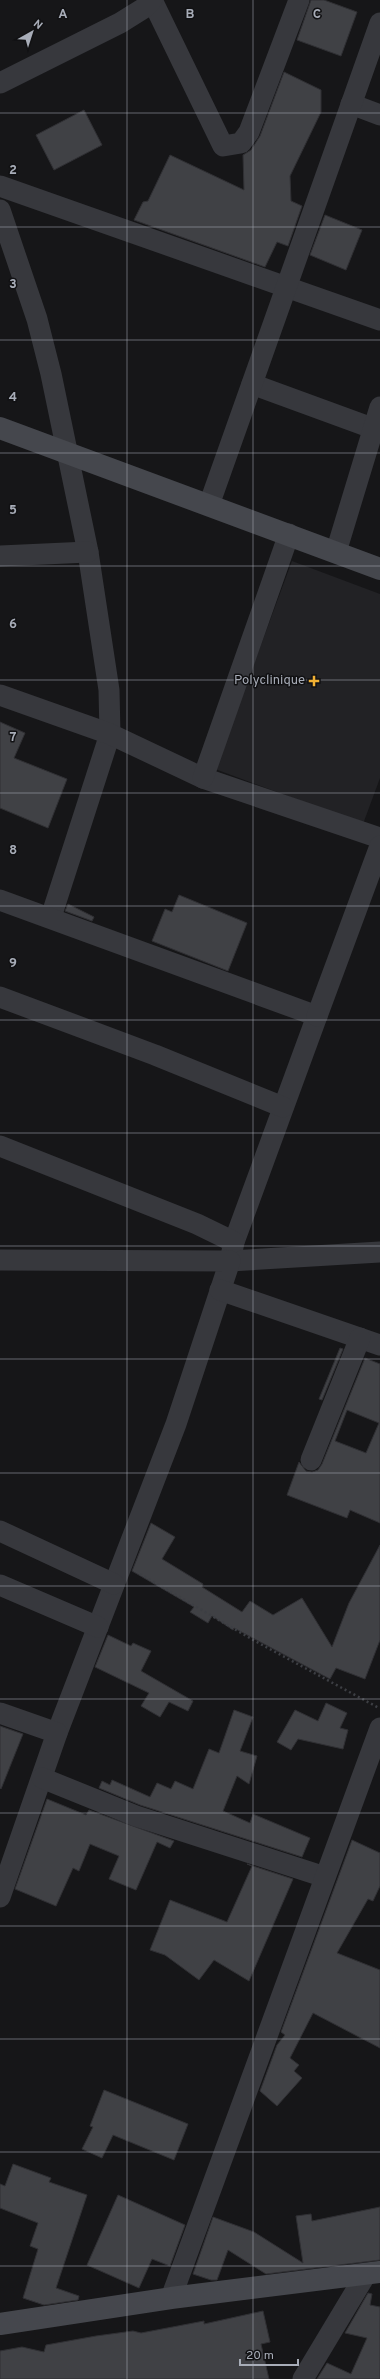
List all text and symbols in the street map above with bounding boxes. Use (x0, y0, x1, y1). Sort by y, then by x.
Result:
text: A (58, 7, 68, 23)
text: B (186, 7, 195, 23)
text: C (313, 7, 321, 23)
north arrow (12, 12, 52, 52)
text: N (30, 17, 45, 33)
text: 2 (9, 163, 17, 179)
text: 3 (9, 277, 17, 293)
text: 4 (9, 390, 17, 406)
text: 5 (9, 503, 17, 519)
text: 6 (9, 617, 17, 633)
place label: Polyclinique (234, 673, 305, 689)
marker: Polyclinique (308, 675, 320, 687)
text: 7 (10, 730, 17, 746)
text: 8 (9, 843, 17, 859)
text: 9 (9, 956, 17, 972)
scale bar (240, 2341, 298, 2367)
text: 20 m (246, 2348, 274, 2364)

